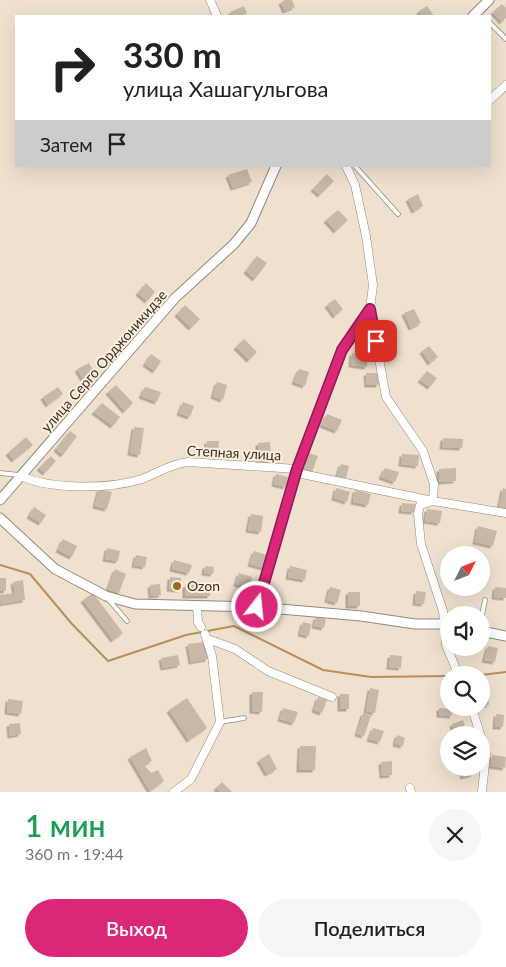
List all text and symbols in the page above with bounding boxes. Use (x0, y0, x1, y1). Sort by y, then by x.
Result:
text: 330 m (123, 33, 222, 75)
icon: right (40, 35, 105, 100)
text: улица Хашагульгова (123, 75, 329, 102)
icon: arrive (103, 130, 131, 158)
text: Затем (40, 133, 93, 156)
street label: улица Серго Орджоникидзе (37, 286, 170, 435)
pin (355, 320, 397, 362)
icon: arrive (362, 327, 390, 355)
street label: Степная улица (186, 442, 282, 463)
north arrow (440, 546, 490, 596)
map controls (440, 546, 490, 776)
place label: Ozon (187, 577, 220, 594)
marker: Ozon (171, 580, 183, 592)
position arrow (230, 580, 282, 632)
button: sound (440, 606, 490, 656)
button: search (440, 666, 490, 716)
button: layers (440, 726, 490, 776)
text: 1 мин (25, 807, 106, 843)
button: close (429, 809, 481, 861)
text: 360 m · 19:44 (25, 844, 124, 863)
button: Выход (25, 899, 248, 957)
button: Поделиться (258, 899, 481, 957)

